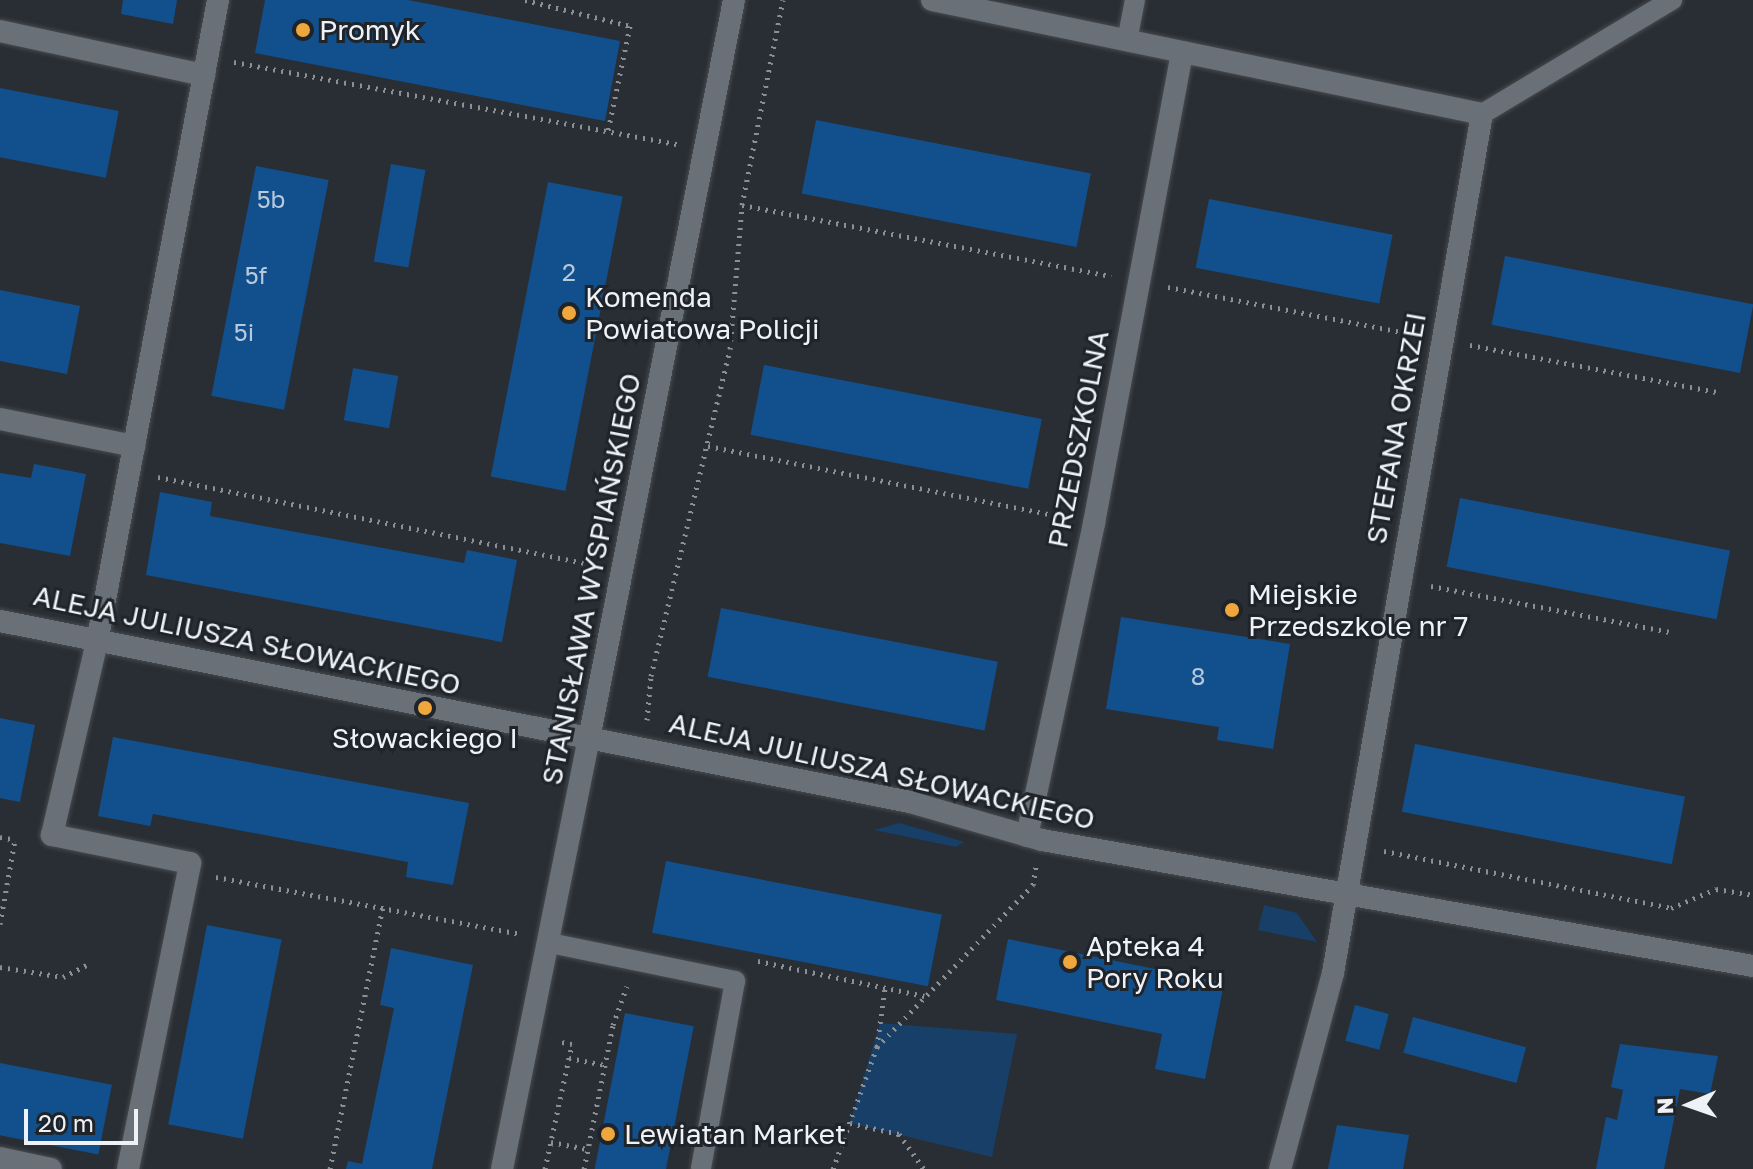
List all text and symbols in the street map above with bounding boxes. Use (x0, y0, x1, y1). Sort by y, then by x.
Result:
place label: Promyk (319, 13, 420, 47)
marker: Promyk (294, 21, 312, 39)
house number: 5b (257, 185, 285, 213)
house number: 2 (562, 258, 576, 286)
house number: 5f (245, 261, 267, 289)
place label: Komenda Powiatowa Policji (585, 280, 820, 346)
marker: Komenda Powiatowa Policji (560, 304, 578, 322)
street label: STEFANA OKRZEI (1359, 310, 1433, 546)
house number: 5i (234, 318, 254, 346)
street label: PRZEDSZKOLNA (1040, 327, 1116, 551)
street label: STANISŁAWA WYSPIAŃSKIEGO (535, 370, 647, 788)
place label: Miejskie Przedszkole nr 7 (1248, 577, 1468, 643)
street label: ALEJA JULIUSZA SŁOWACKIEGO (30, 578, 464, 702)
marker: Miejskie Przedszkole nr 7 (1223, 601, 1241, 619)
house number: 8 (1191, 662, 1205, 690)
marker: Słowackiego I (416, 699, 434, 717)
street label: ALEJA JULIUSZA SŁOWACKIEGO (666, 706, 1098, 836)
place label: Słowackiego I (332, 721, 518, 755)
place label: Apteka 4 Pory Roku (1086, 929, 1224, 995)
marker: Apteka 4 Pory Roku (1061, 953, 1079, 971)
north arrow (1649, 1065, 1729, 1145)
scale bar (28, 1093, 142, 1143)
text: N (1651, 1097, 1678, 1115)
text: 20 m (38, 1108, 94, 1137)
place label: Lewiatan Market (624, 1117, 846, 1151)
marker: Lewiatan Market (599, 1125, 617, 1143)

